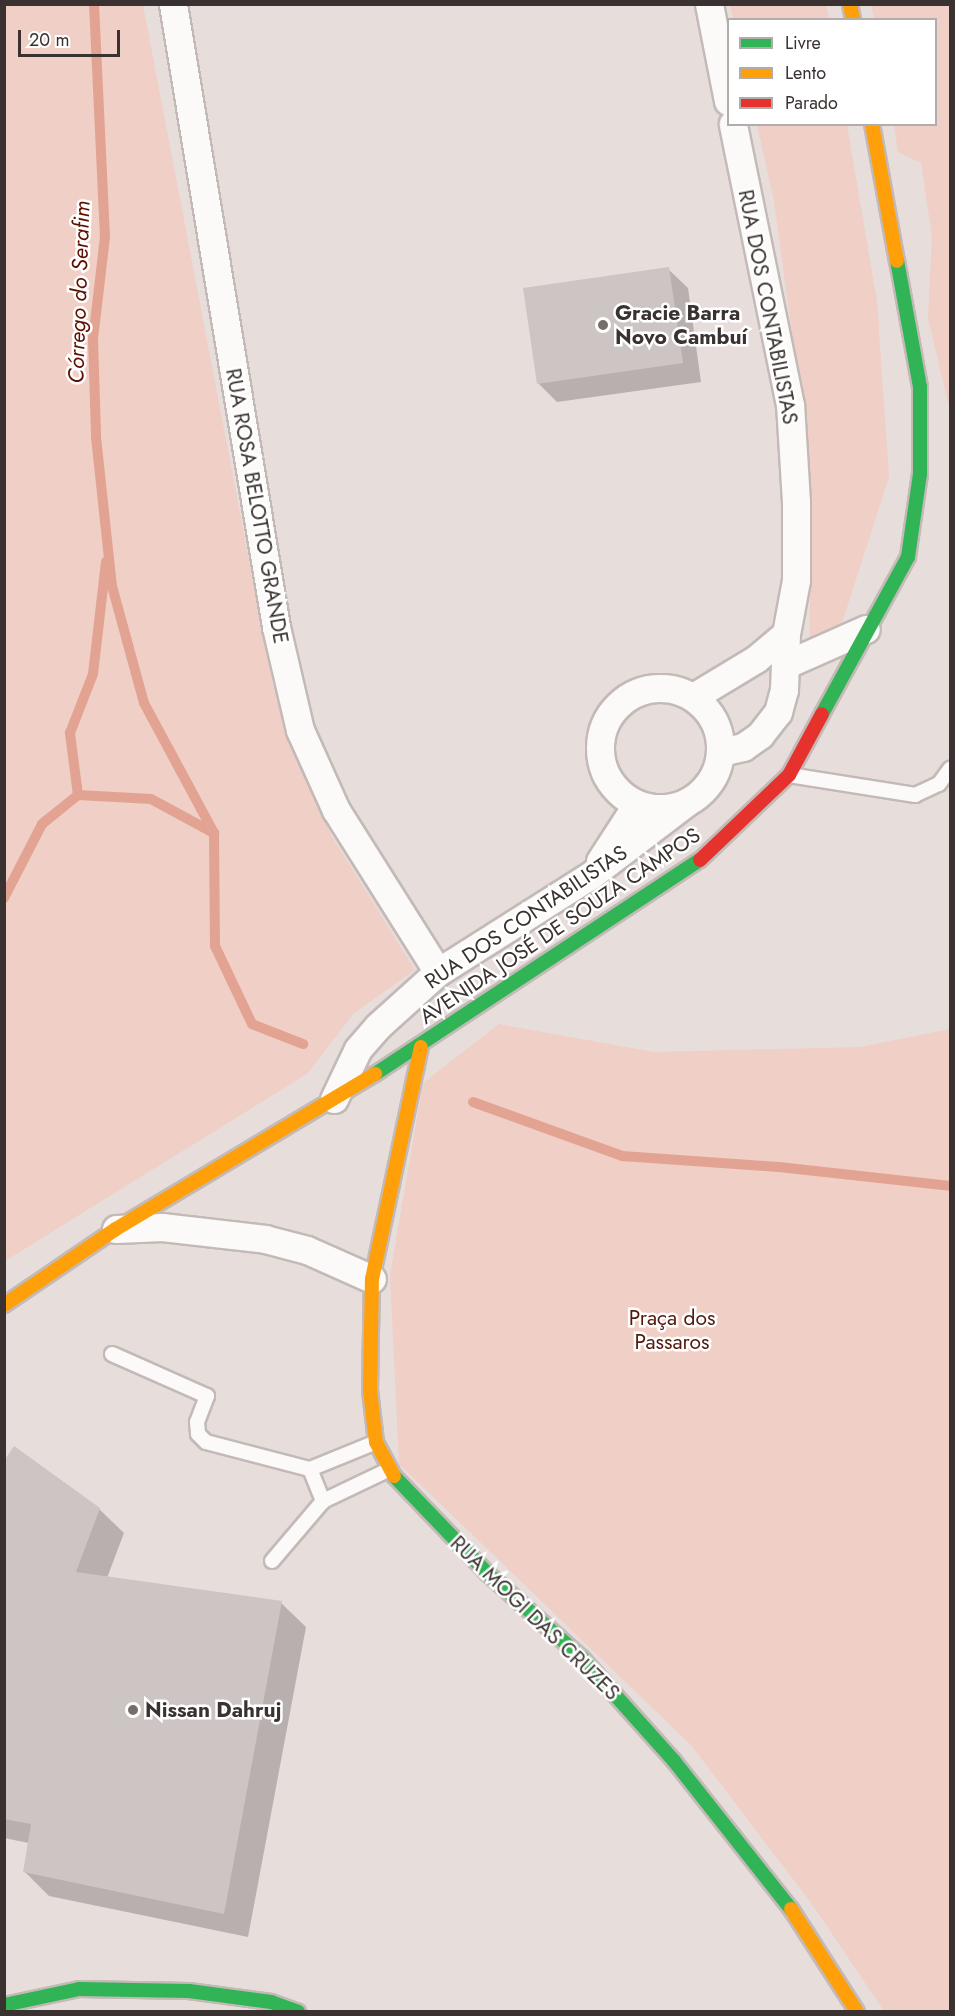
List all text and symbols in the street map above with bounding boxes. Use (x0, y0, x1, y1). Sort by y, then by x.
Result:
scale bar (21, 18, 123, 56)
legend (727, 18, 937, 126)
text: 20 m (29, 27, 69, 53)
text: Livre (785, 30, 821, 56)
text: Lento (785, 60, 826, 86)
text: Parado (785, 90, 838, 116)
street label: RUA DOS CONTABILISTAS (733, 188, 803, 426)
water label: Córrego do Serafim (63, 200, 95, 384)
place label: Gracie Barra Novo Cambuí (615, 300, 747, 350)
marker: Gracie Barra Novo Cambuí (596, 318, 610, 332)
street label: RUA ROSA BELOTTO GRANDE (220, 366, 294, 646)
street label: AVENIDA JOSÉ DE SOUZA CAMPOS (415, 822, 705, 1030)
street label: RUA DOS CONTABILISTAS (420, 840, 632, 994)
park label: Praça dos Passaros (629, 1305, 715, 1355)
street label: RUA MOGI DAS CRUZES (445, 1531, 625, 1705)
place label: Nissan Dahruj (145, 1697, 281, 1723)
marker: Nissan Dahruj (126, 1703, 140, 1717)

